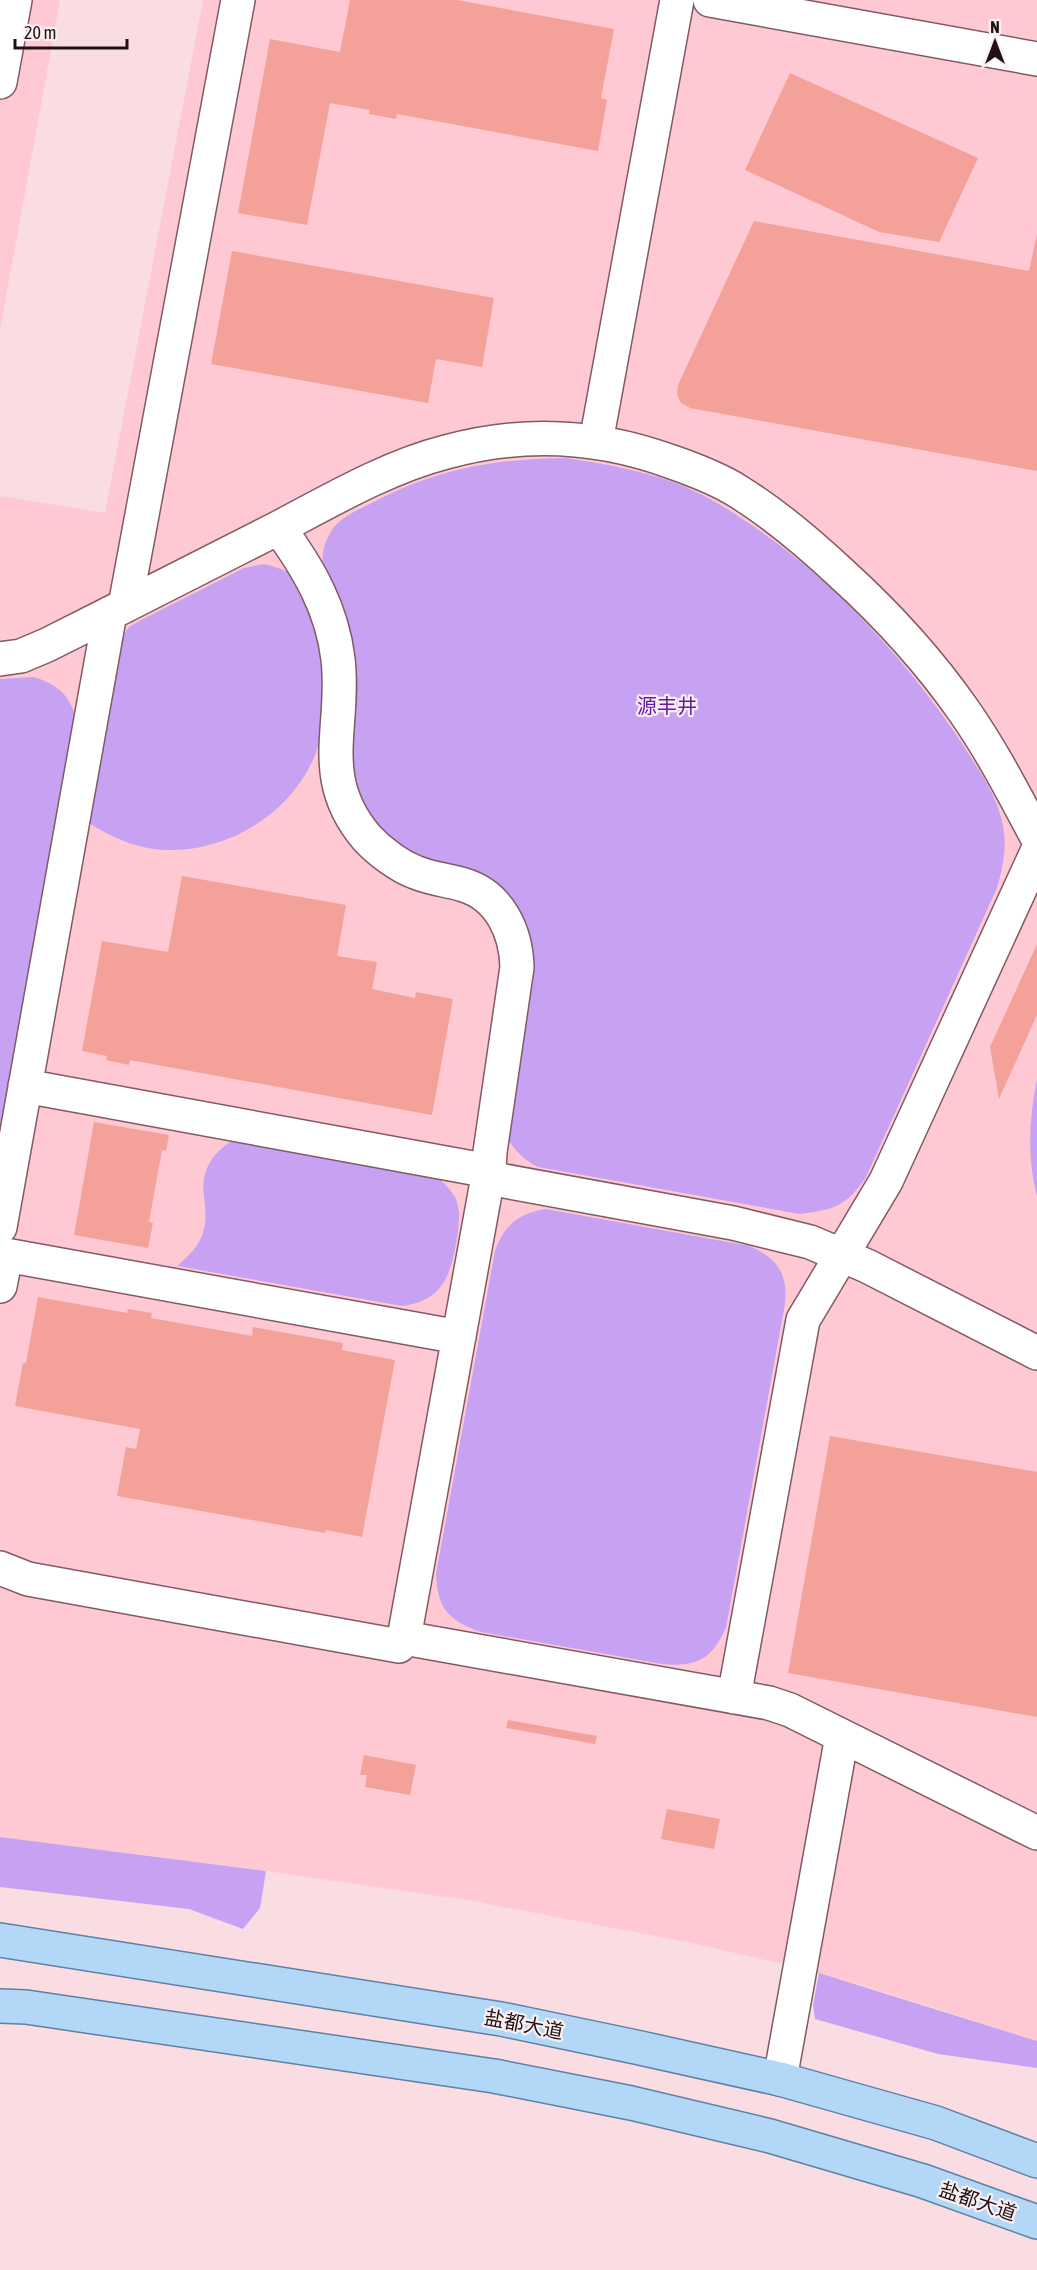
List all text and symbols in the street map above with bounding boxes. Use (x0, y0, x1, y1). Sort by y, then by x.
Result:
scale bar (15, 12, 128, 50)
north arrow (965, 12, 1025, 72)
text: N (990, 18, 1000, 36)
text: 20 m (24, 22, 56, 43)
park label: 源丰井 (637, 694, 697, 717)
street label: 盐都大道 (483, 2005, 565, 2043)
street label: 盐都大道 (936, 2177, 1020, 2225)

